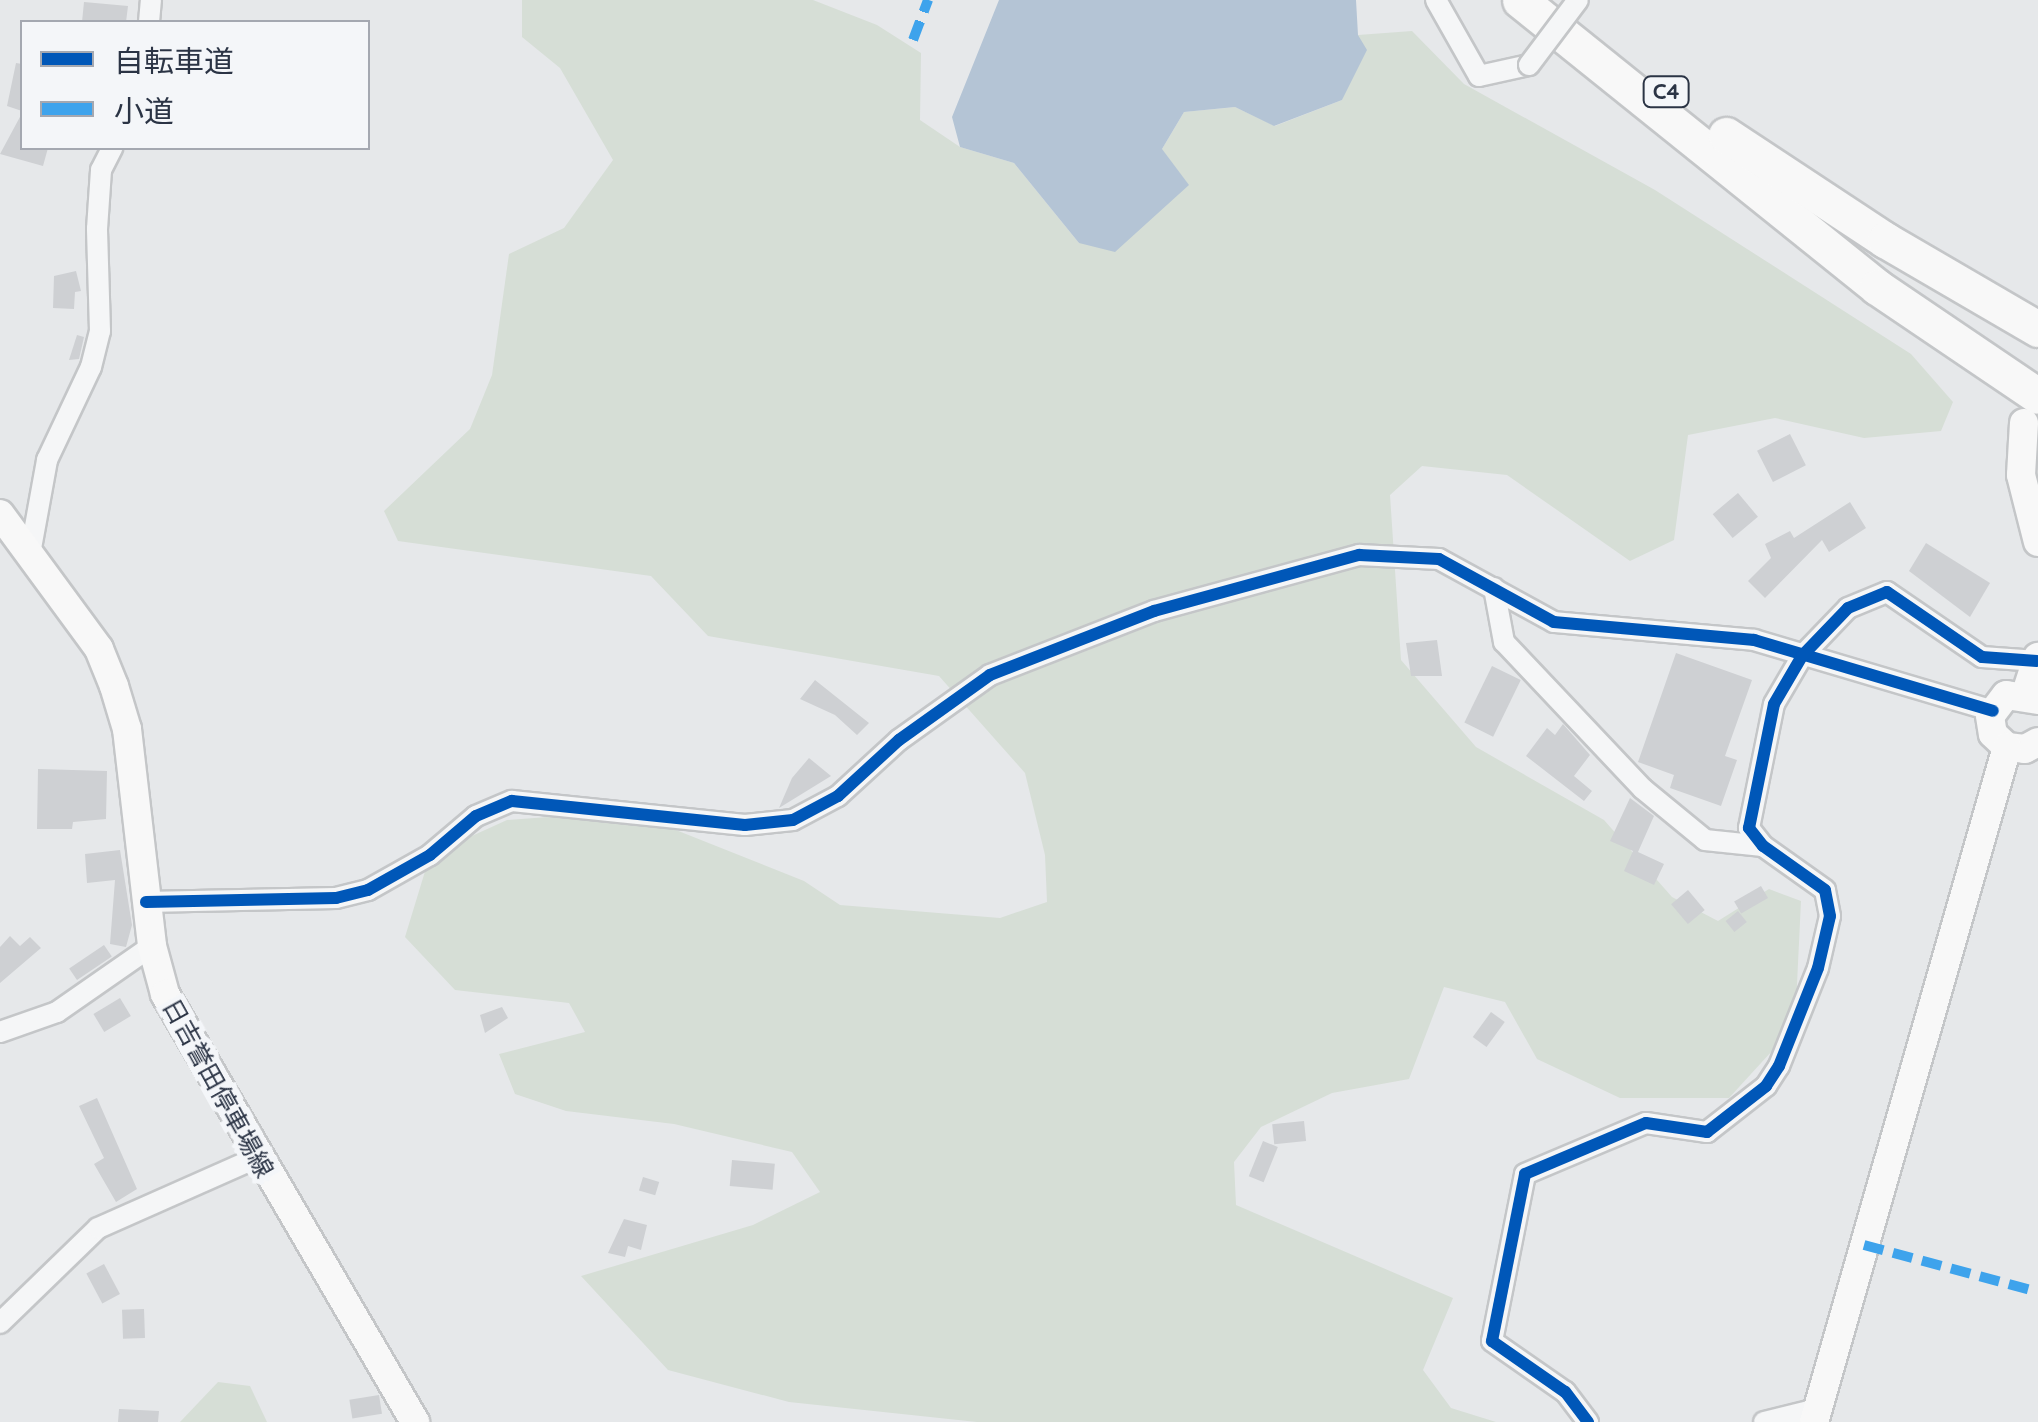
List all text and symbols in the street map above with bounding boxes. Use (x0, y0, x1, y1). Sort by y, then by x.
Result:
legend (20, 20, 370, 150)
text: 自転車道 (114, 42, 234, 80)
road number: C4 (1641, 75, 1691, 109)
text: 小道 (114, 92, 174, 130)
street label: 日吉誉田停車場線 (156, 993, 280, 1183)

